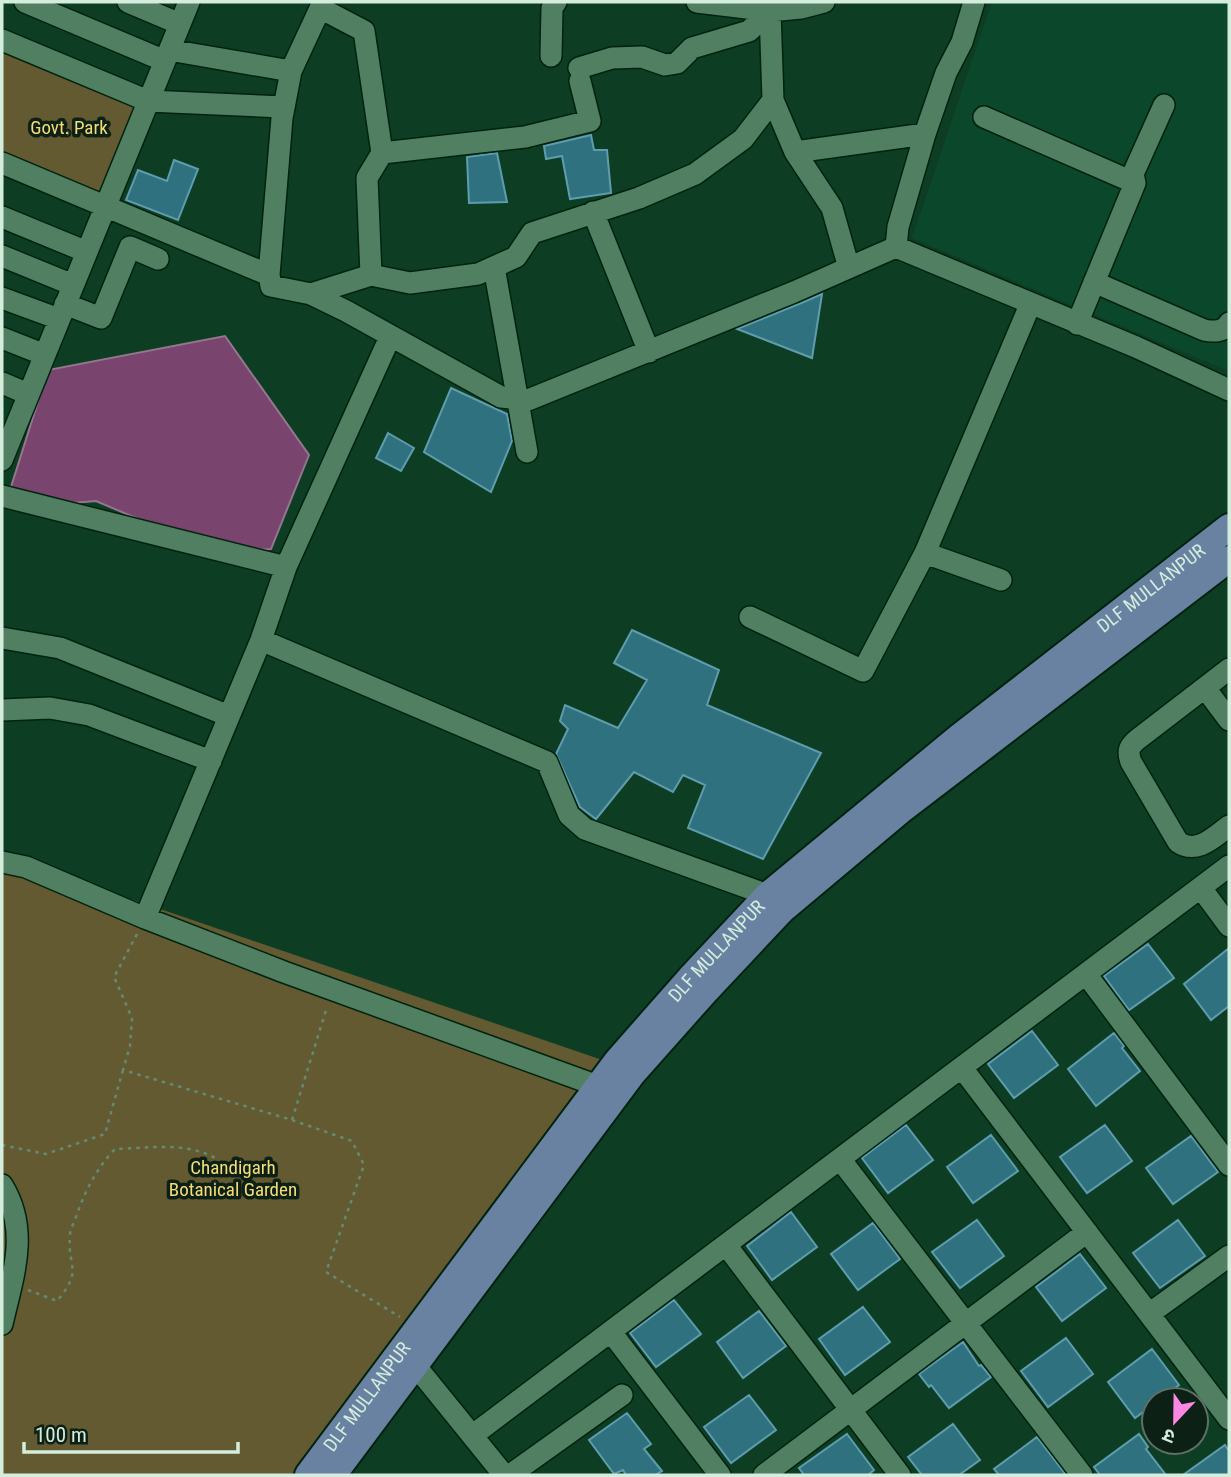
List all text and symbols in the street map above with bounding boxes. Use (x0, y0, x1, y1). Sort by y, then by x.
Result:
park label: Govt. Park (30, 116, 108, 139)
street label: DLF MULLANPUR (1093, 539, 1210, 637)
street label: DLF MULLANPUR (664, 895, 769, 1007)
park label: Chandigarh Botanical Garden (169, 1156, 297, 1201)
street label: DLF MULLANPUR (319, 1337, 415, 1456)
north arrow (1140, 1386, 1210, 1456)
scale bar (24, 1410, 238, 1454)
text: 100 m (35, 1423, 87, 1447)
text: उ (1159, 1423, 1178, 1449)

